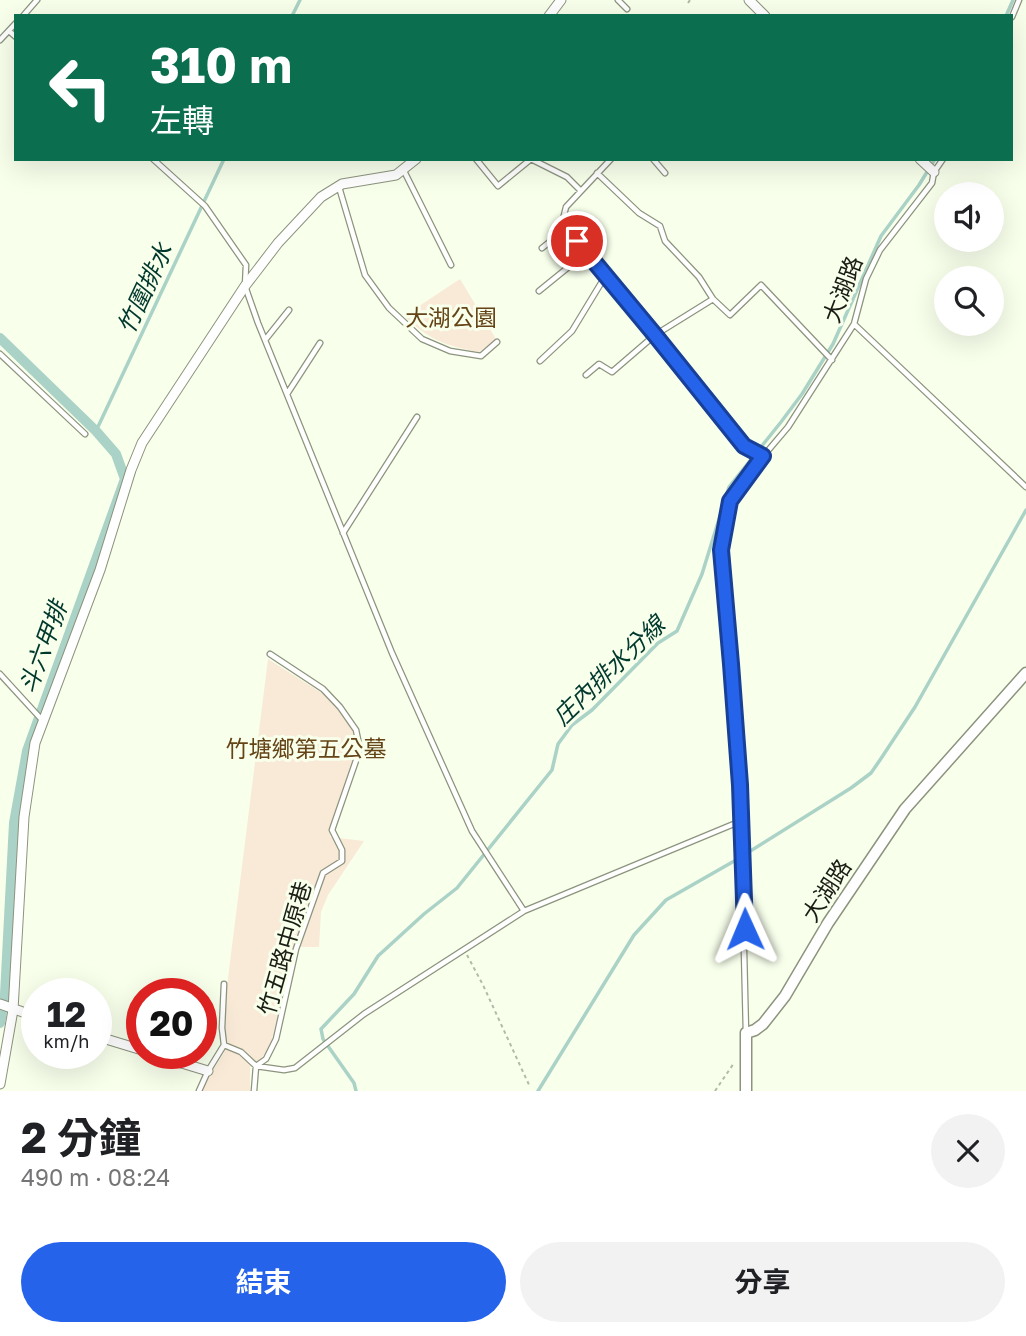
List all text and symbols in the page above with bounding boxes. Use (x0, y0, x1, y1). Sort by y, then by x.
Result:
text: 310 m (150, 35, 292, 94)
icon: left (35, 42, 126, 133)
text: 左轉 (150, 101, 214, 139)
map controls (934, 182, 1004, 336)
button: sound (934, 182, 1004, 252)
pin (547, 211, 607, 271)
icon: arrive (558, 222, 596, 260)
water label: 竹圍排水 (111, 237, 178, 338)
street label: 大湖路 (817, 252, 867, 326)
button: search (934, 266, 1004, 336)
park label: 大湖公園 (405, 303, 497, 331)
water label: 斗六甲排 (12, 594, 73, 697)
water label: 庄內排水分線 (546, 607, 672, 730)
park label: 竹塘鄉第五公墓 (226, 734, 387, 762)
street label: 大湖路 (795, 853, 857, 927)
street label: 竹五路中原巷 (252, 878, 316, 1018)
position arrow (708, 892, 782, 966)
speed limit sign: 20 (126, 978, 217, 1069)
text: 12 (47, 993, 86, 1035)
text: km/h (44, 1030, 89, 1052)
text: 2 分鐘 (21, 1112, 141, 1162)
button: close (931, 1114, 1005, 1188)
text: 490 m · 08:24 (21, 1163, 170, 1191)
button: 結束 (21, 1242, 506, 1322)
button: 分享 (520, 1242, 1005, 1322)

